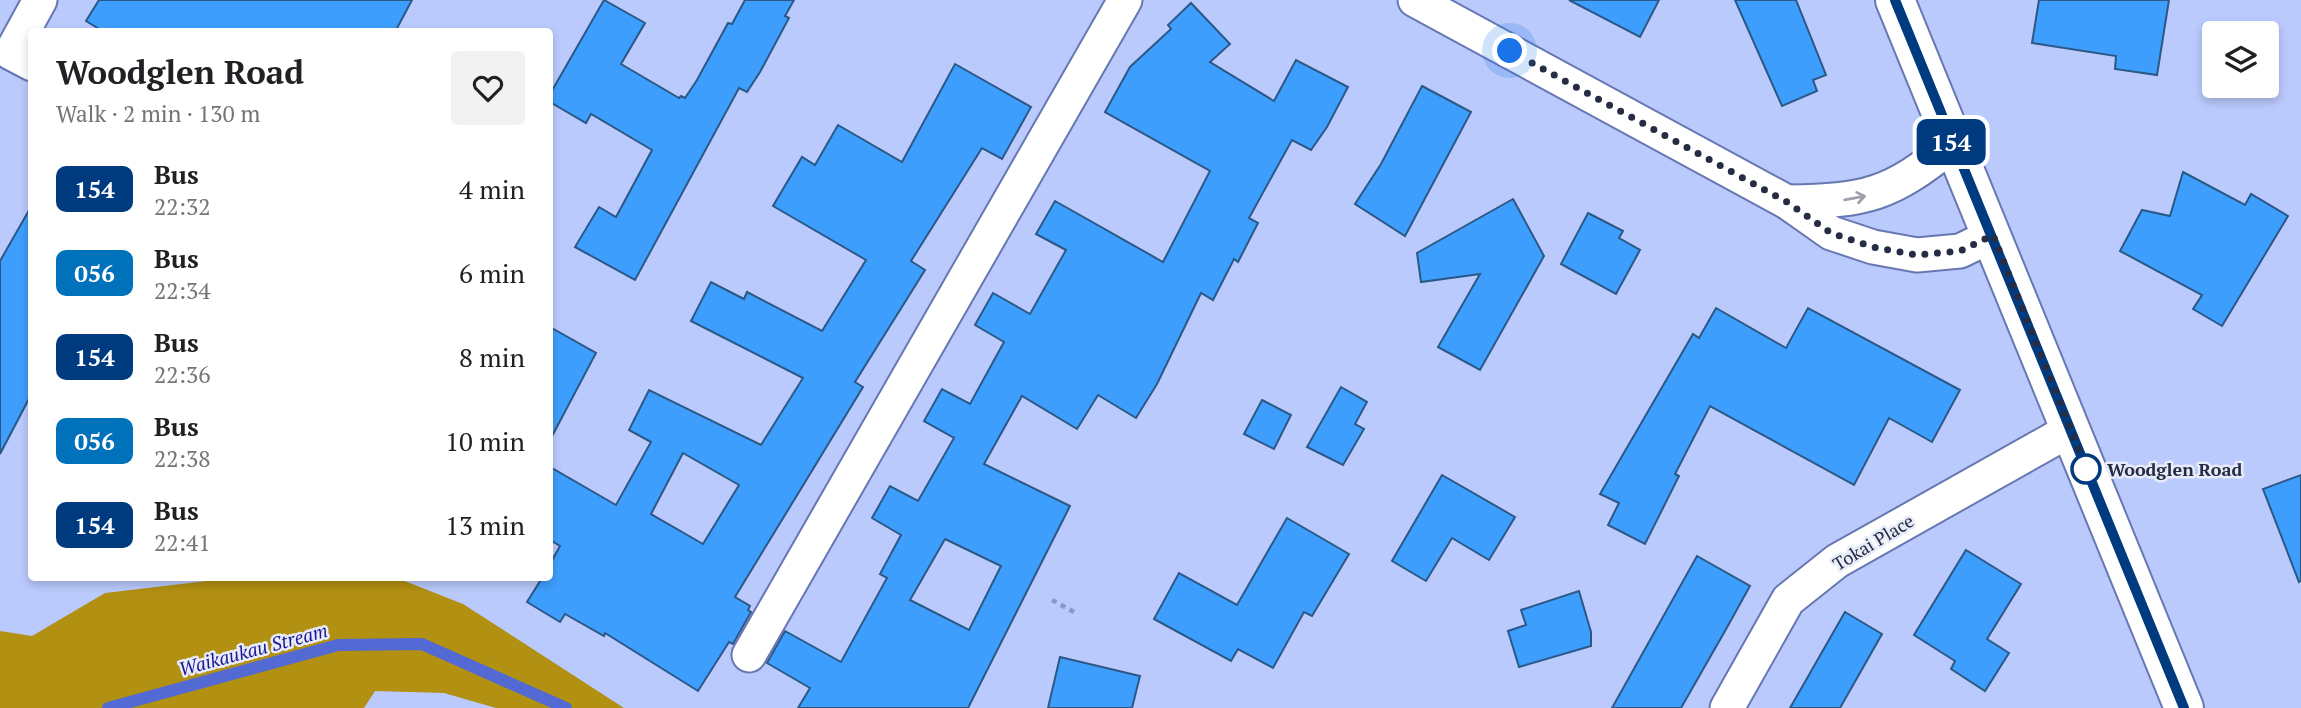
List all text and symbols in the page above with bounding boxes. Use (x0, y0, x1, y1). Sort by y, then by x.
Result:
map controls (2202, 21, 2279, 98)
button: layers (2202, 21, 2279, 98)
your location (1492, 33, 1527, 68)
text: Woodglen Road (56, 50, 304, 93)
button: heart (451, 51, 525, 125)
text: Walk · 2 min · 130 m (56, 98, 260, 129)
line badge: 154 (1911, 119, 1991, 165)
text: 154 (1931, 126, 1971, 158)
text: Bus (154, 157, 199, 191)
text: 4 min (459, 172, 525, 206)
text: 154 (74, 173, 115, 205)
text: 22:32 (154, 191, 211, 222)
one-way arrow (1843, 191, 1866, 204)
text: Bus (154, 241, 199, 275)
text: 6 min (459, 256, 525, 290)
text: 056 (74, 257, 115, 289)
text: 22:34 (154, 275, 211, 306)
text: Bus (154, 325, 199, 359)
text: 8 min (459, 340, 525, 374)
text: 154 (74, 341, 115, 373)
text: 22:36 (154, 359, 211, 390)
text: Bus (154, 409, 199, 443)
text: 10 min (445, 424, 525, 458)
text: 056 (74, 425, 115, 457)
text: 22:38 (154, 443, 211, 474)
marker: Woodglen Road (2071, 454, 2101, 484)
place label: Woodglen Road (2107, 457, 2242, 481)
text: Bus (154, 493, 199, 527)
text: 13 min (445, 508, 525, 542)
street label: Tokai Place (1828, 508, 1918, 576)
text: 154 (74, 509, 115, 541)
text: 22:41 (154, 527, 211, 558)
water label: Waikaukau Stream (176, 617, 330, 681)

